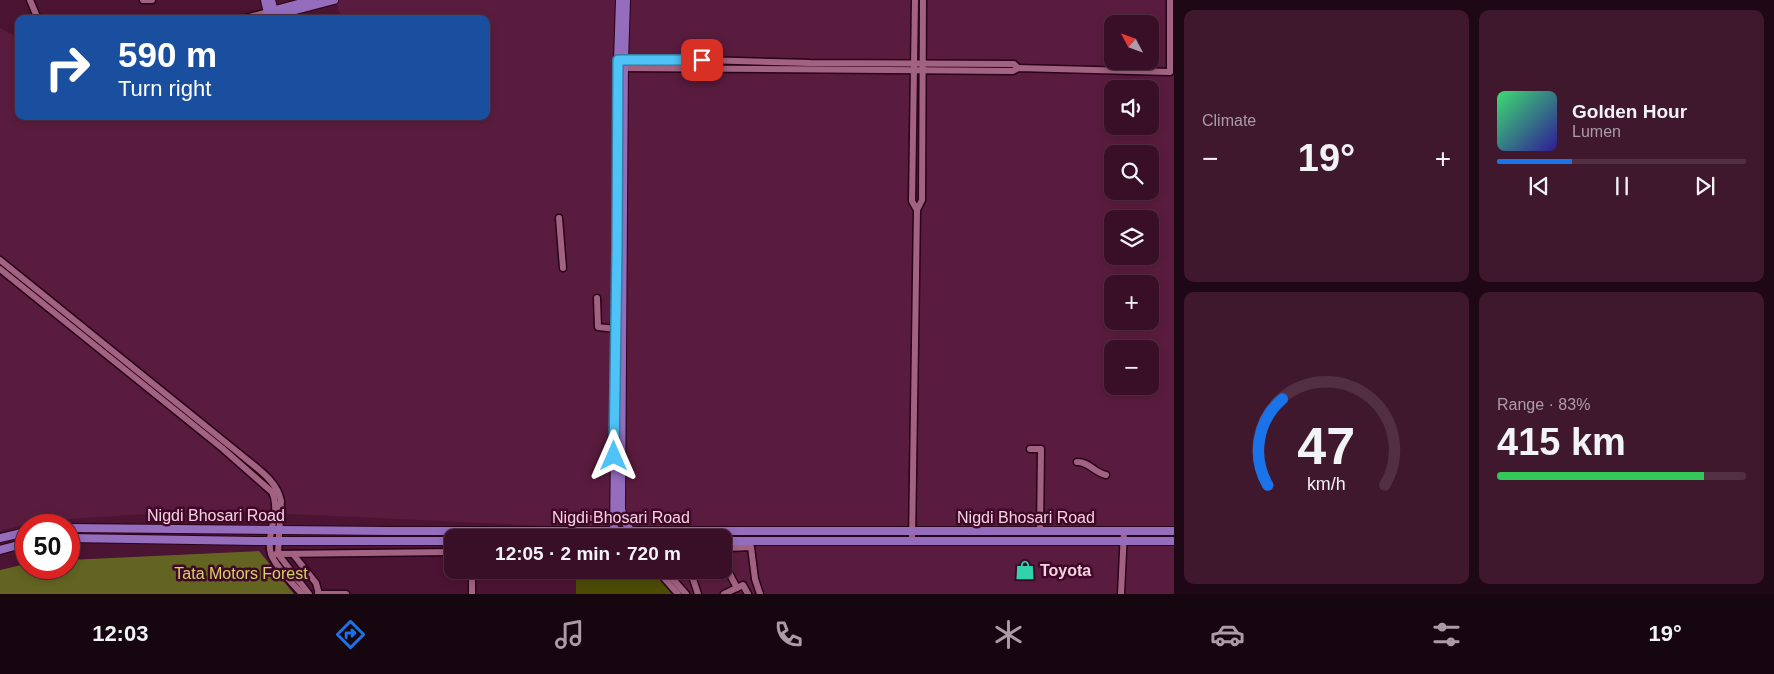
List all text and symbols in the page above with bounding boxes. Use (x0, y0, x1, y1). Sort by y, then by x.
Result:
north arrow (1104, 15, 1159, 70)
map controls (1104, 15, 1159, 395)
icon: right (35, 35, 100, 100)
text: 590 m (118, 35, 217, 74)
pin (681, 39, 723, 81)
icon: arrive (688, 46, 716, 74)
text: Turn right (118, 76, 211, 101)
button: sound (1104, 80, 1159, 135)
text: Golden Hour (1572, 101, 1687, 122)
text: Climate (1202, 112, 1256, 129)
text: Lumen (1572, 123, 1621, 140)
text: 19° (1298, 137, 1355, 179)
text: − (1202, 143, 1218, 174)
text: + (1435, 143, 1451, 174)
button: search (1104, 145, 1159, 200)
icon: previous (1525, 172, 1553, 200)
icon: pause (1608, 172, 1636, 200)
icon: next (1691, 172, 1719, 200)
button: layers (1104, 210, 1159, 265)
button: + (1104, 275, 1159, 330)
button: − (1104, 340, 1159, 395)
text: Range · 83% (1497, 396, 1590, 413)
text: 47 (1298, 417, 1355, 475)
text: 415 km (1497, 421, 1626, 463)
position arrow (587, 429, 639, 481)
text: km/h (1307, 474, 1346, 494)
street label: Nigdi Bhosari Road (147, 507, 285, 524)
street label: Nigdi Bhosari Road (552, 509, 690, 526)
street label: Nigdi Bhosari Road (957, 509, 1095, 526)
speed limit sign: 50 (15, 514, 80, 579)
text: 12:05 · 2 min · 720 m (495, 543, 681, 564)
shop icon: Toyota (1014, 559, 1036, 581)
place label: Toyota (1040, 562, 1091, 579)
park label: Tata Motors Forest (174, 565, 308, 582)
icon: directions (333, 617, 368, 652)
icon: music (552, 617, 587, 652)
icon: phone (771, 617, 806, 652)
icon: climate (991, 617, 1026, 652)
icon: car (1210, 617, 1245, 652)
icon: filters (1429, 617, 1464, 652)
text: 12:03 (92, 621, 148, 646)
text: 19° (1649, 621, 1682, 646)

